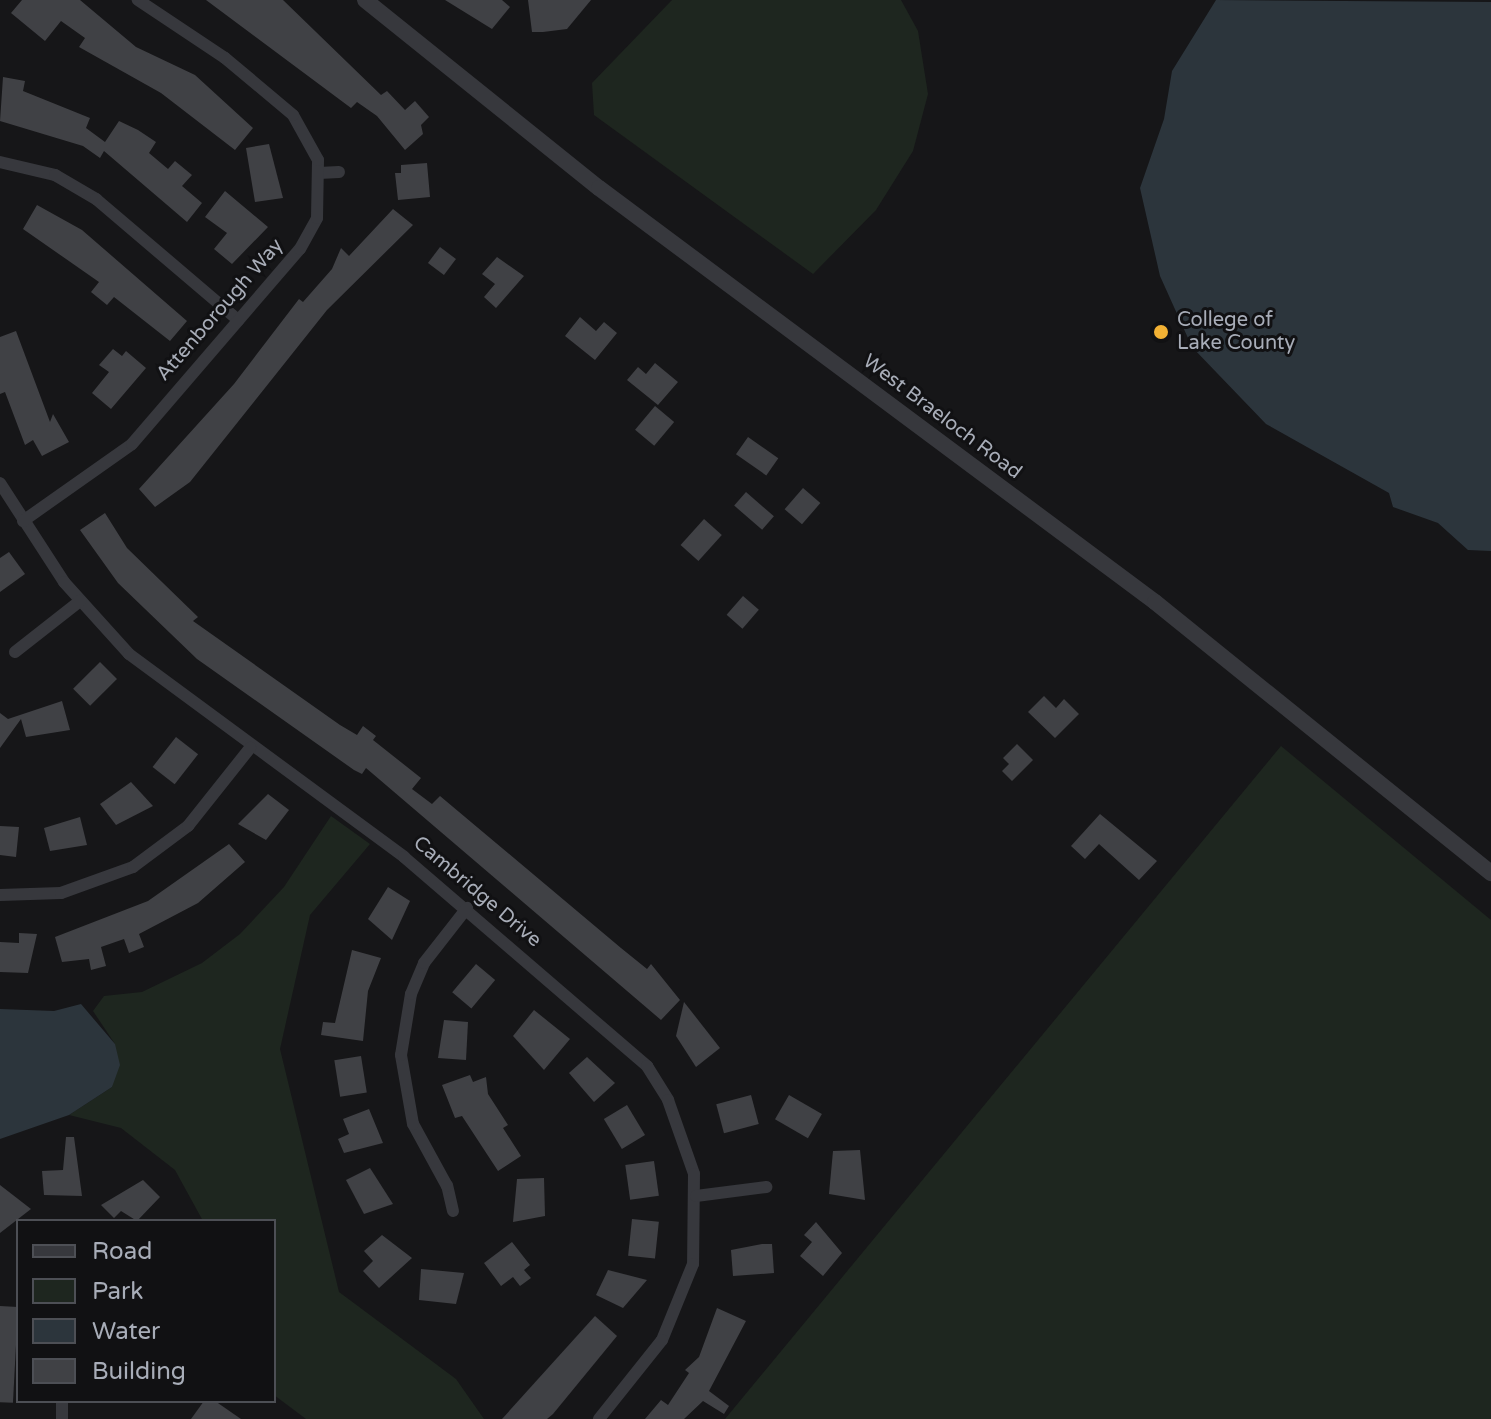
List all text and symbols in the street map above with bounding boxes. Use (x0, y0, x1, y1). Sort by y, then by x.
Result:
street label: Attenborough Way (152, 234, 288, 386)
place label: College of Lake County (1177, 308, 1295, 355)
marker: College of Lake County (1152, 323, 1170, 341)
street label: West Braeloch Road (858, 350, 1026, 484)
street label: Cambridge Drive (408, 831, 546, 953)
legend (16, 1219, 276, 1403)
text: Road (92, 1237, 152, 1266)
text: Park (92, 1277, 143, 1306)
text: Water (92, 1317, 160, 1346)
text: Building (92, 1357, 186, 1386)

